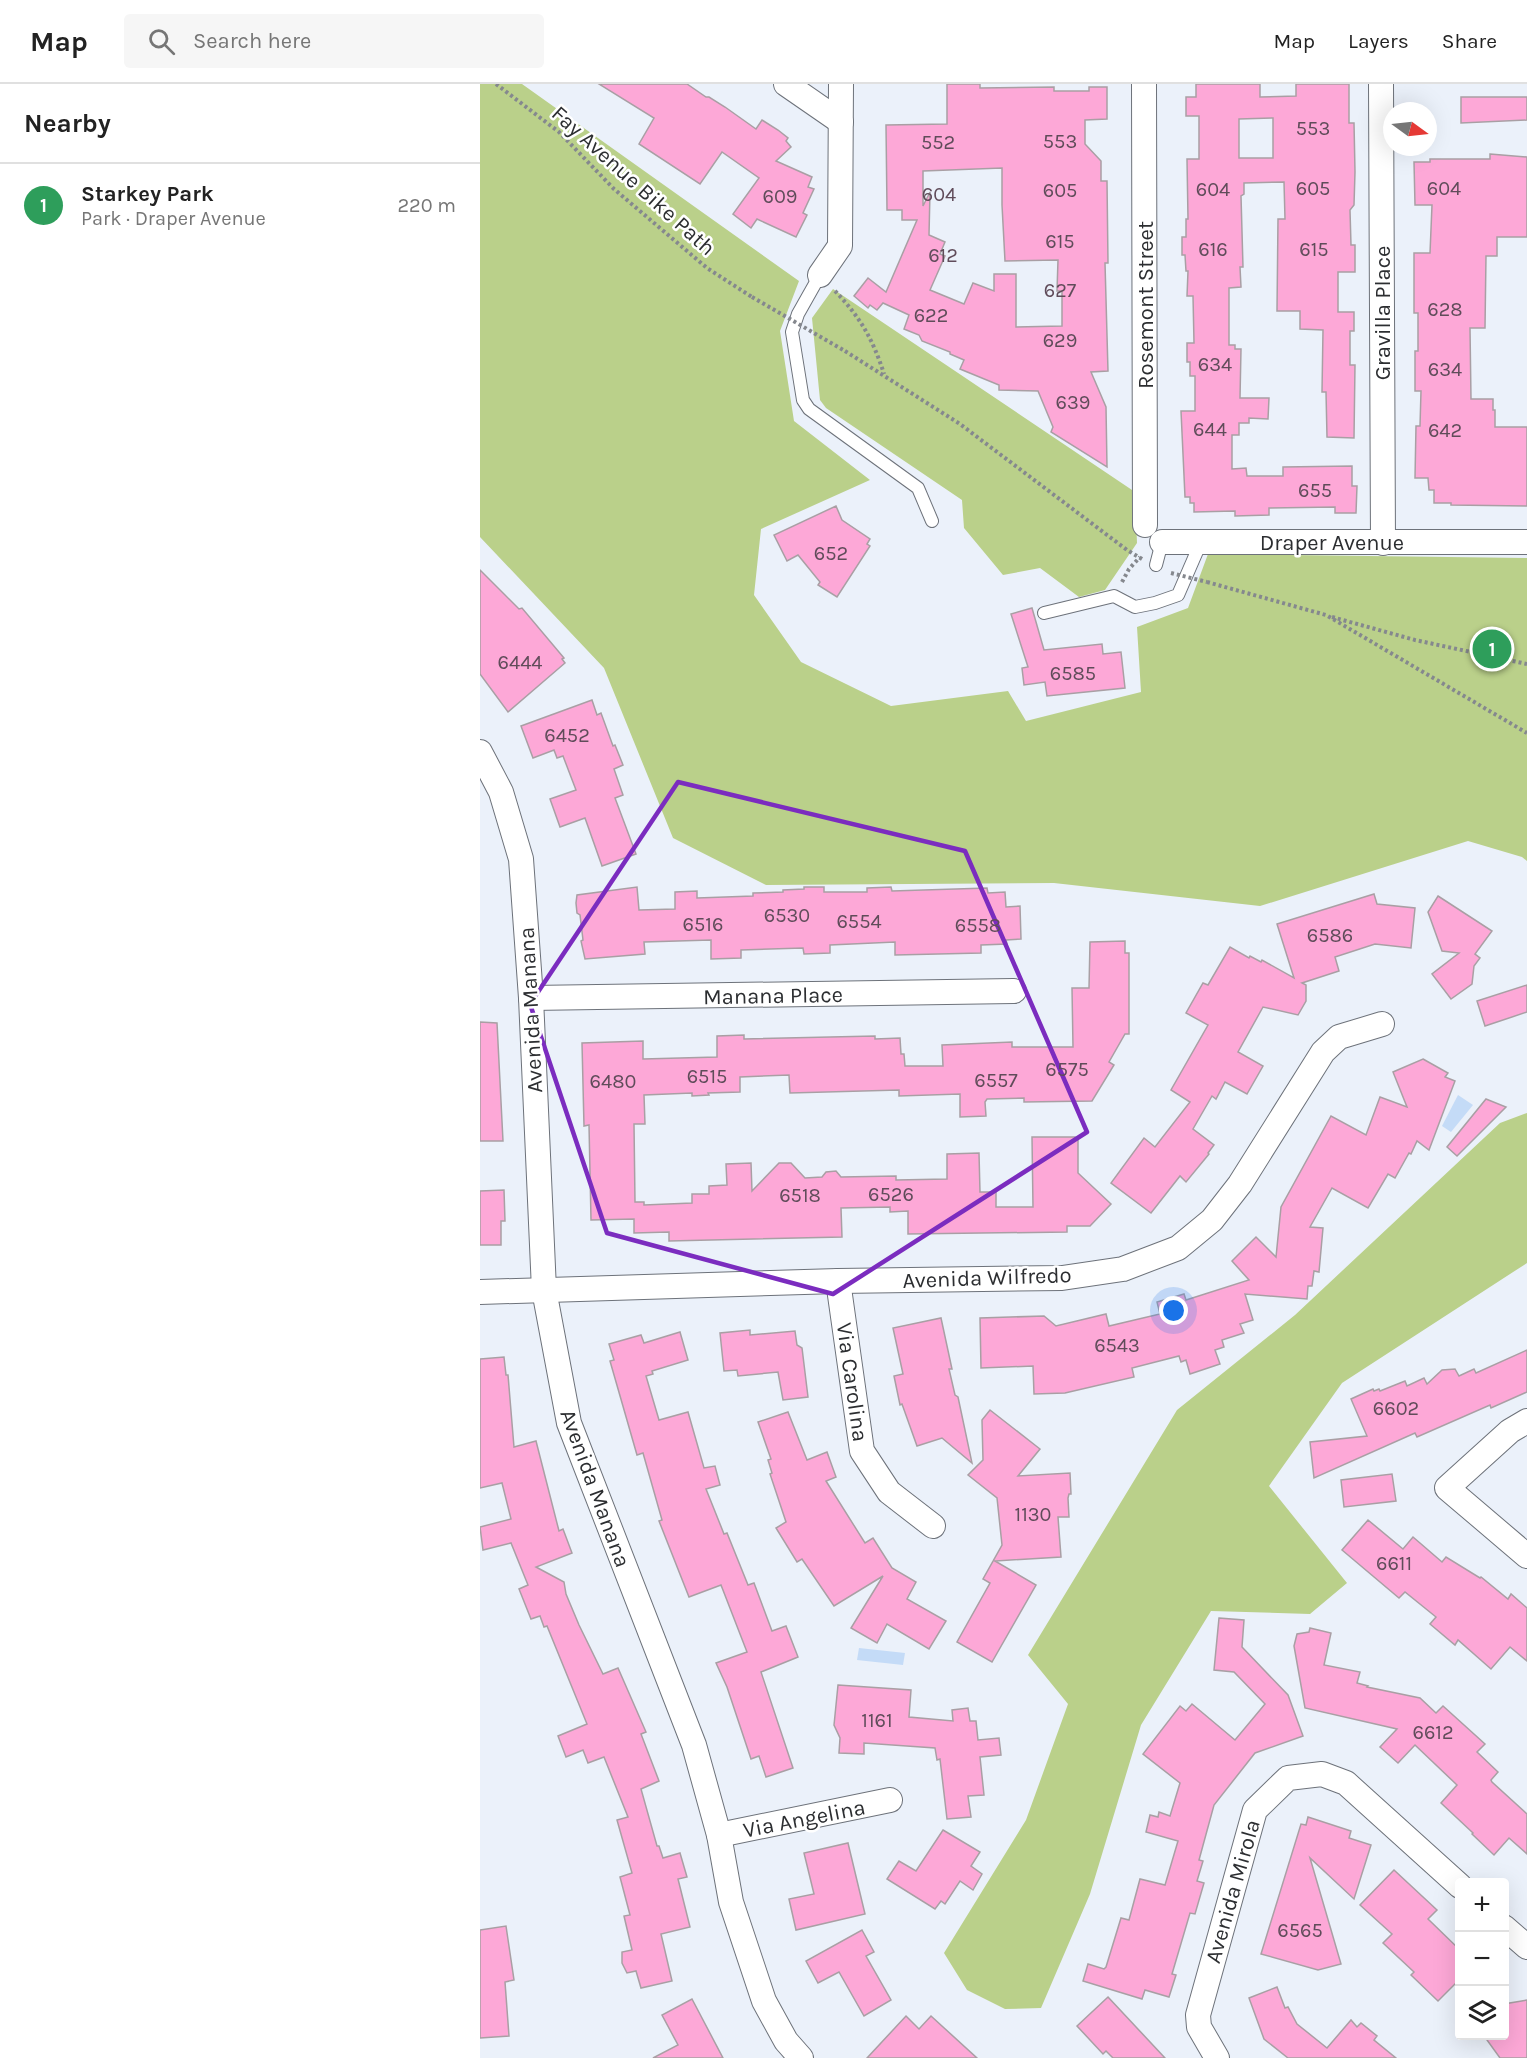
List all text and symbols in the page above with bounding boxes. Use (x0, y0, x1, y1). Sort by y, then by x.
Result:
search box (124, 14, 544, 68)
text: Map (30, 25, 88, 58)
icon: search (145, 25, 178, 58)
text: Search here (193, 28, 311, 54)
text: Map (1273, 29, 1315, 53)
text: Layers (1348, 29, 1409, 53)
text: Share (1442, 29, 1497, 53)
street label: Fay Avenue Bike Path (546, 100, 721, 261)
north arrow (1383, 102, 1437, 156)
text: Nearby (24, 108, 111, 139)
house number: 553 (1296, 117, 1330, 140)
house number: 553 (1043, 130, 1077, 153)
house number: 552 (921, 131, 955, 154)
house number: 605 (1296, 177, 1330, 200)
house number: 604 (1427, 177, 1461, 200)
house number: 604 (1196, 178, 1230, 201)
house number: 605 (1043, 179, 1077, 202)
text: Starkey Park (81, 181, 214, 207)
house number: 604 (922, 183, 956, 206)
house number: 609 (763, 185, 797, 208)
text: 1 (40, 194, 47, 217)
text: 220 m (397, 194, 456, 217)
text: Park · Draper Avenue (81, 207, 266, 230)
street label: Rosemont Street (1133, 221, 1159, 389)
house number: 615 (1045, 230, 1075, 253)
house number: 616 (1198, 238, 1228, 261)
house number: 615 (1299, 238, 1329, 261)
house number: 612 (928, 244, 958, 267)
street label: Gravilla Place (1370, 246, 1396, 380)
house number: 627 (1044, 279, 1077, 302)
house number: 628 (1427, 298, 1463, 321)
house number: 622 (914, 304, 948, 327)
house number: 629 (1043, 329, 1077, 352)
house number: 634 (1198, 353, 1232, 376)
house number: 634 (1428, 358, 1462, 381)
house number: 639 (1056, 391, 1090, 414)
house number: 644 (1193, 418, 1227, 441)
house number: 642 (1428, 419, 1462, 442)
house number: 655 (1298, 479, 1332, 502)
street label: Draper Avenue (1260, 530, 1404, 556)
house number: 652 (814, 542, 848, 565)
pin: 1 (1472, 626, 1512, 672)
house number: 6444 (498, 651, 542, 674)
house number: 6585 (1050, 662, 1096, 685)
house number: 6452 (544, 724, 590, 747)
house number: 6530 (764, 904, 810, 927)
house number: 6554 (836, 910, 882, 933)
house number: 6516 (683, 913, 723, 936)
house number: 6558 (955, 914, 1001, 937)
house number: 6586 (1307, 924, 1353, 947)
street label: Avenida Manana (514, 926, 548, 1094)
street label: Manana Place (703, 982, 843, 1010)
house number: 6575 (1045, 1058, 1089, 1081)
house number: 6515 (687, 1065, 727, 1088)
house number: 6557 (974, 1069, 1018, 1092)
house number: 6480 (590, 1070, 636, 1093)
house number: 6526 (868, 1183, 914, 1206)
house number: 6518 (779, 1184, 821, 1207)
street label: Avenida Wilfredo (902, 1262, 1072, 1294)
your location (1159, 1296, 1188, 1325)
street label: Via Carolina (831, 1321, 873, 1443)
house number: 6543 (1094, 1334, 1140, 1357)
house number: 6602 (1373, 1397, 1419, 1420)
street label: Avenida Manana (554, 1406, 636, 1571)
house number: 1130 (1015, 1503, 1051, 1526)
house number: 6611 (1376, 1552, 1412, 1575)
house number: 1161 (861, 1709, 893, 1732)
house number: 6612 (1412, 1721, 1454, 1744)
street label: Via Angelina (741, 1794, 868, 1844)
street label: Avenida Mirola (1200, 1816, 1266, 1966)
map controls (1455, 1878, 1509, 2040)
button: + (1455, 1878, 1509, 1932)
house number: 6565 (1277, 1919, 1323, 1942)
button: − (1455, 1932, 1509, 1986)
button: layers (1455, 1986, 1509, 2040)

